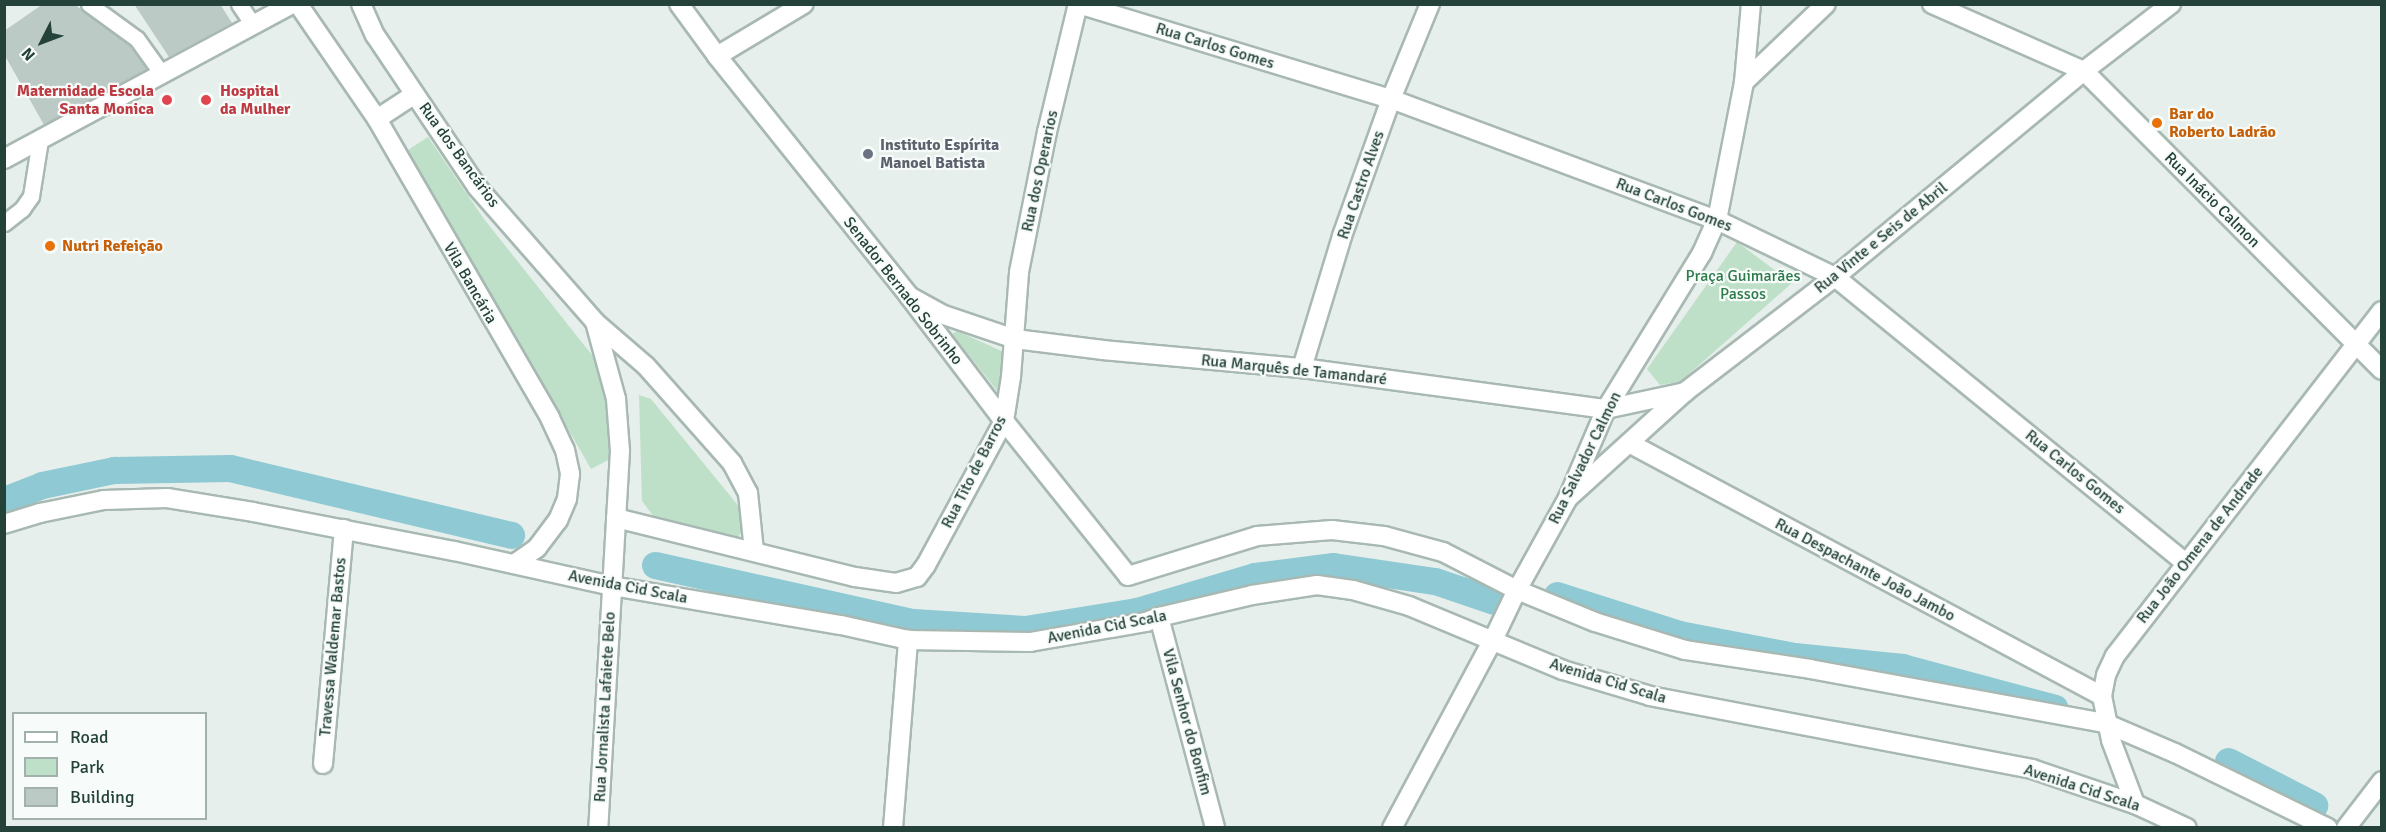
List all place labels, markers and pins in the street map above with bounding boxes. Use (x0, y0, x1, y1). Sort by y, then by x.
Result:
place label: Maternidade Escola Santa Monica (17, 81, 154, 119)
place label: Hospital da Mulher (220, 81, 290, 119)
marker: Maternidade Escola Santa Monica (158, 91, 176, 109)
marker: Hospital da Mulher (197, 91, 215, 109)
place label: Bar do Roberto Ladrão (2169, 104, 2276, 142)
marker: Bar do Roberto Ladrão (2150, 116, 2164, 130)
place label: Instituto Espírita Manoel Batista (880, 135, 999, 173)
marker: Instituto Espírita Manoel Batista (861, 147, 875, 161)
place label: Nutri Refeição (62, 236, 163, 256)
marker: Nutri Refeição (43, 239, 57, 253)

